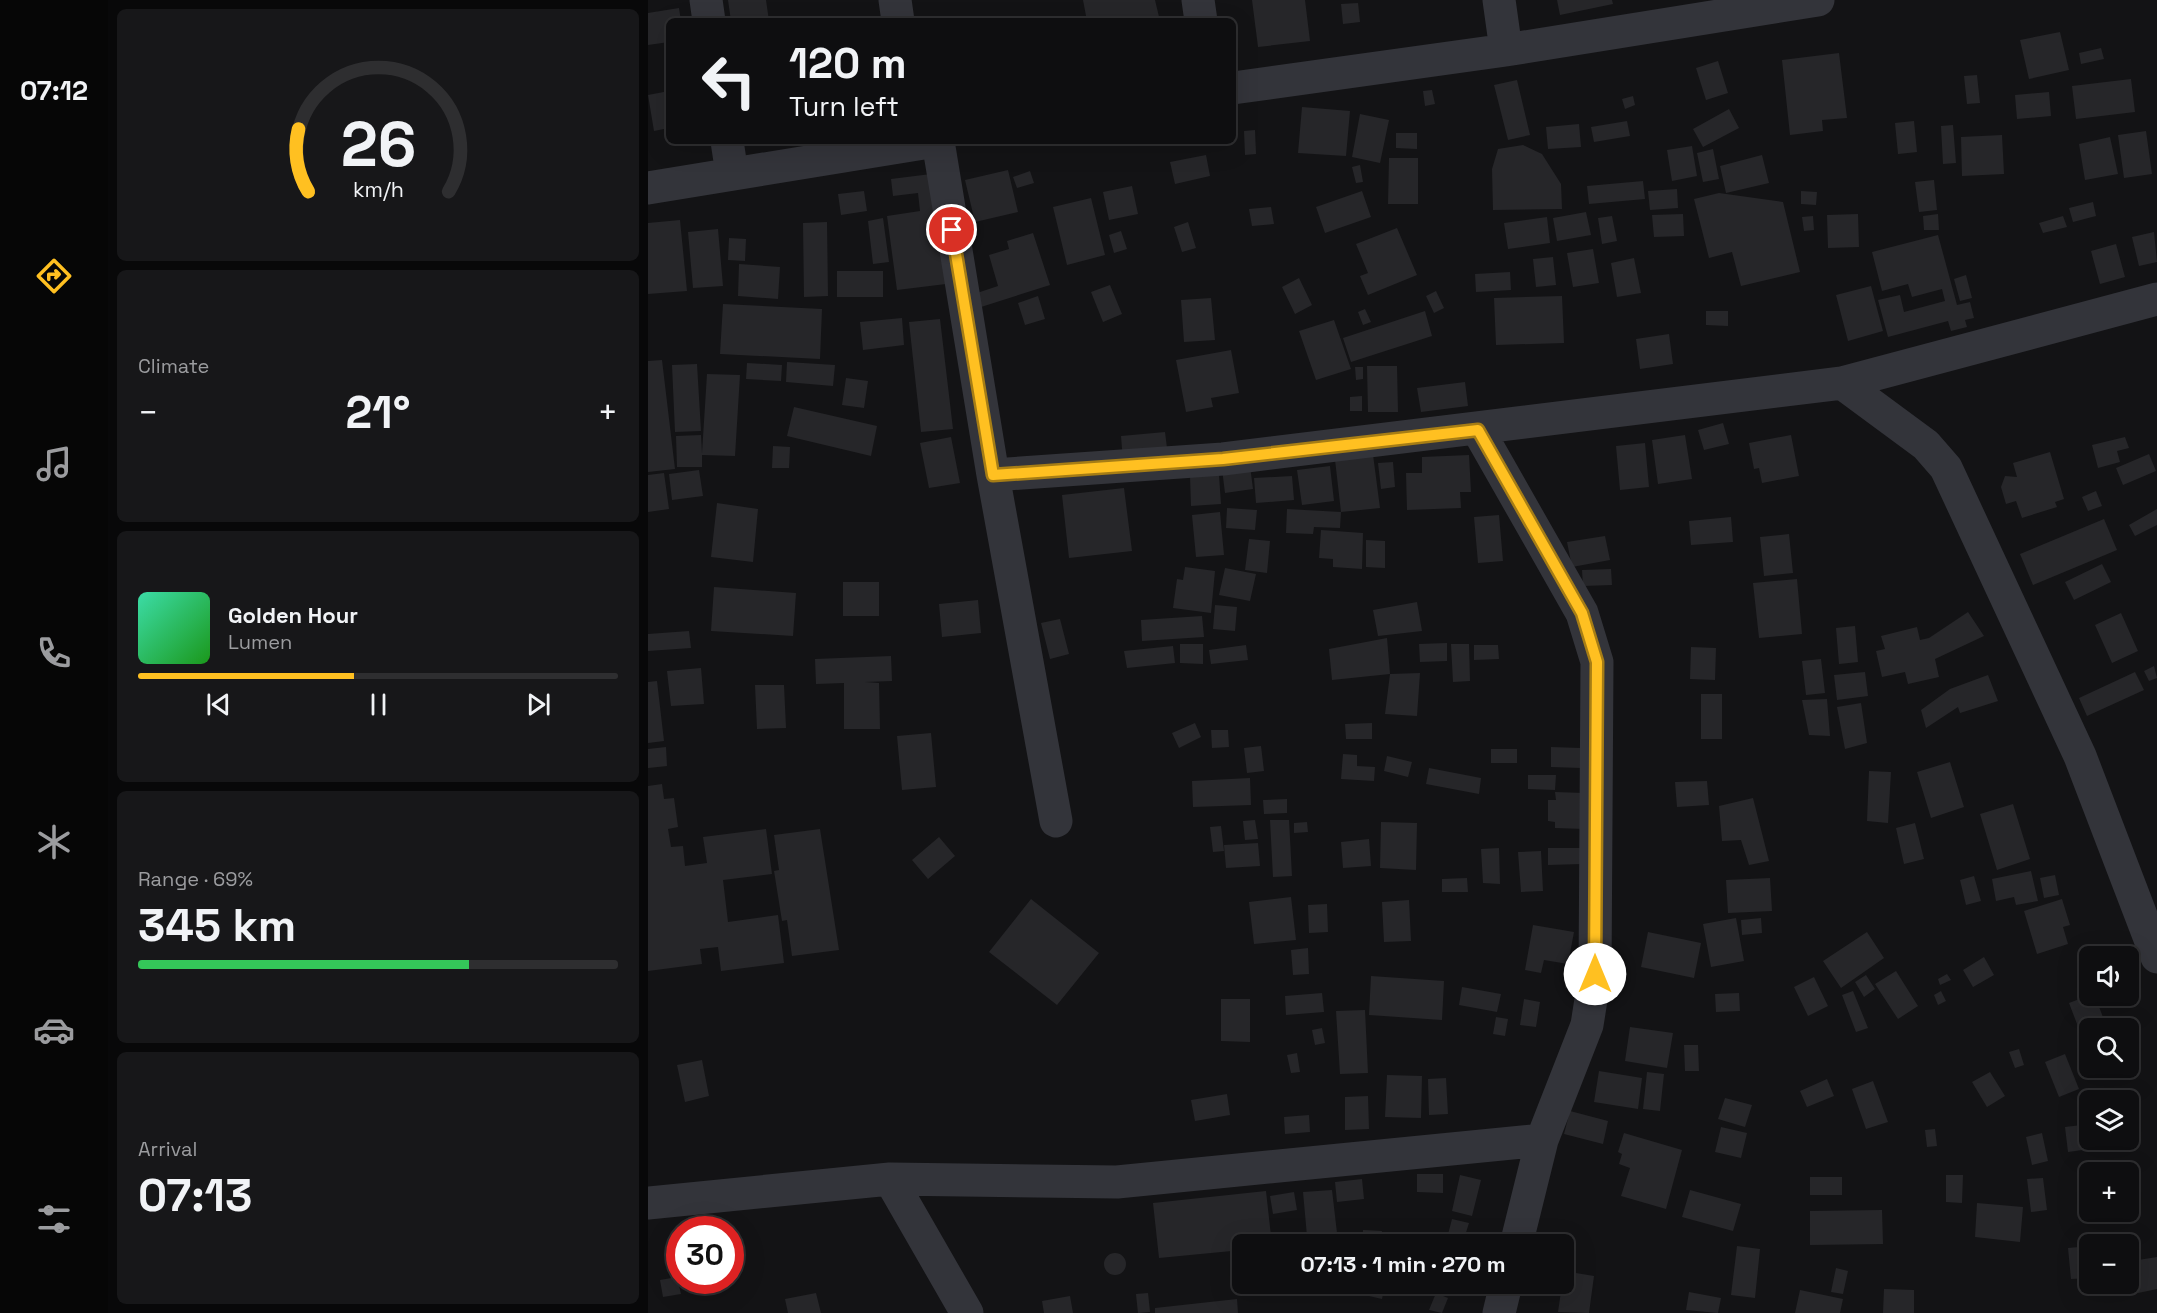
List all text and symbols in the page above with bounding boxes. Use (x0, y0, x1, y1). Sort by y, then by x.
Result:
text: 120 m (789, 37, 907, 90)
icon: left (690, 42, 768, 120)
text: 07:12 (20, 73, 88, 108)
text: Turn left (789, 89, 899, 124)
text: 26 (340, 105, 416, 184)
text: km/h (352, 176, 404, 203)
pin (926, 204, 977, 255)
icon: arrive (935, 213, 968, 246)
icon: directions (33, 255, 75, 297)
text: Climate (138, 353, 209, 379)
text: 21° (346, 384, 410, 441)
text: − (138, 392, 158, 434)
text: + (598, 392, 618, 434)
icon: music (33, 443, 75, 485)
text: Golden Hour (228, 601, 358, 629)
text: Lumen (228, 629, 292, 655)
icon: phone (33, 632, 75, 674)
icon: previous (202, 688, 235, 721)
icon: pause (362, 688, 395, 721)
icon: next (522, 688, 555, 721)
icon: climate (33, 821, 75, 863)
text: Range · 69% (138, 866, 253, 892)
text: 345 km (138, 897, 296, 954)
position arrow (1563, 942, 1627, 1006)
map controls (2079, 946, 2139, 1294)
button: sound (2079, 946, 2139, 1006)
icon: car (33, 1009, 75, 1051)
button: search (2079, 1018, 2139, 1078)
button: layers (2079, 1090, 2139, 1150)
text: Arrival (138, 1136, 197, 1162)
button: + (2079, 1162, 2139, 1222)
text: 07:13 (138, 1167, 252, 1224)
icon: filters (33, 1198, 75, 1240)
speed limit sign: 30 (666, 1216, 744, 1294)
button: − (2079, 1234, 2139, 1294)
text: 07:13 · 1 min · 270 m (1300, 1250, 1506, 1278)

